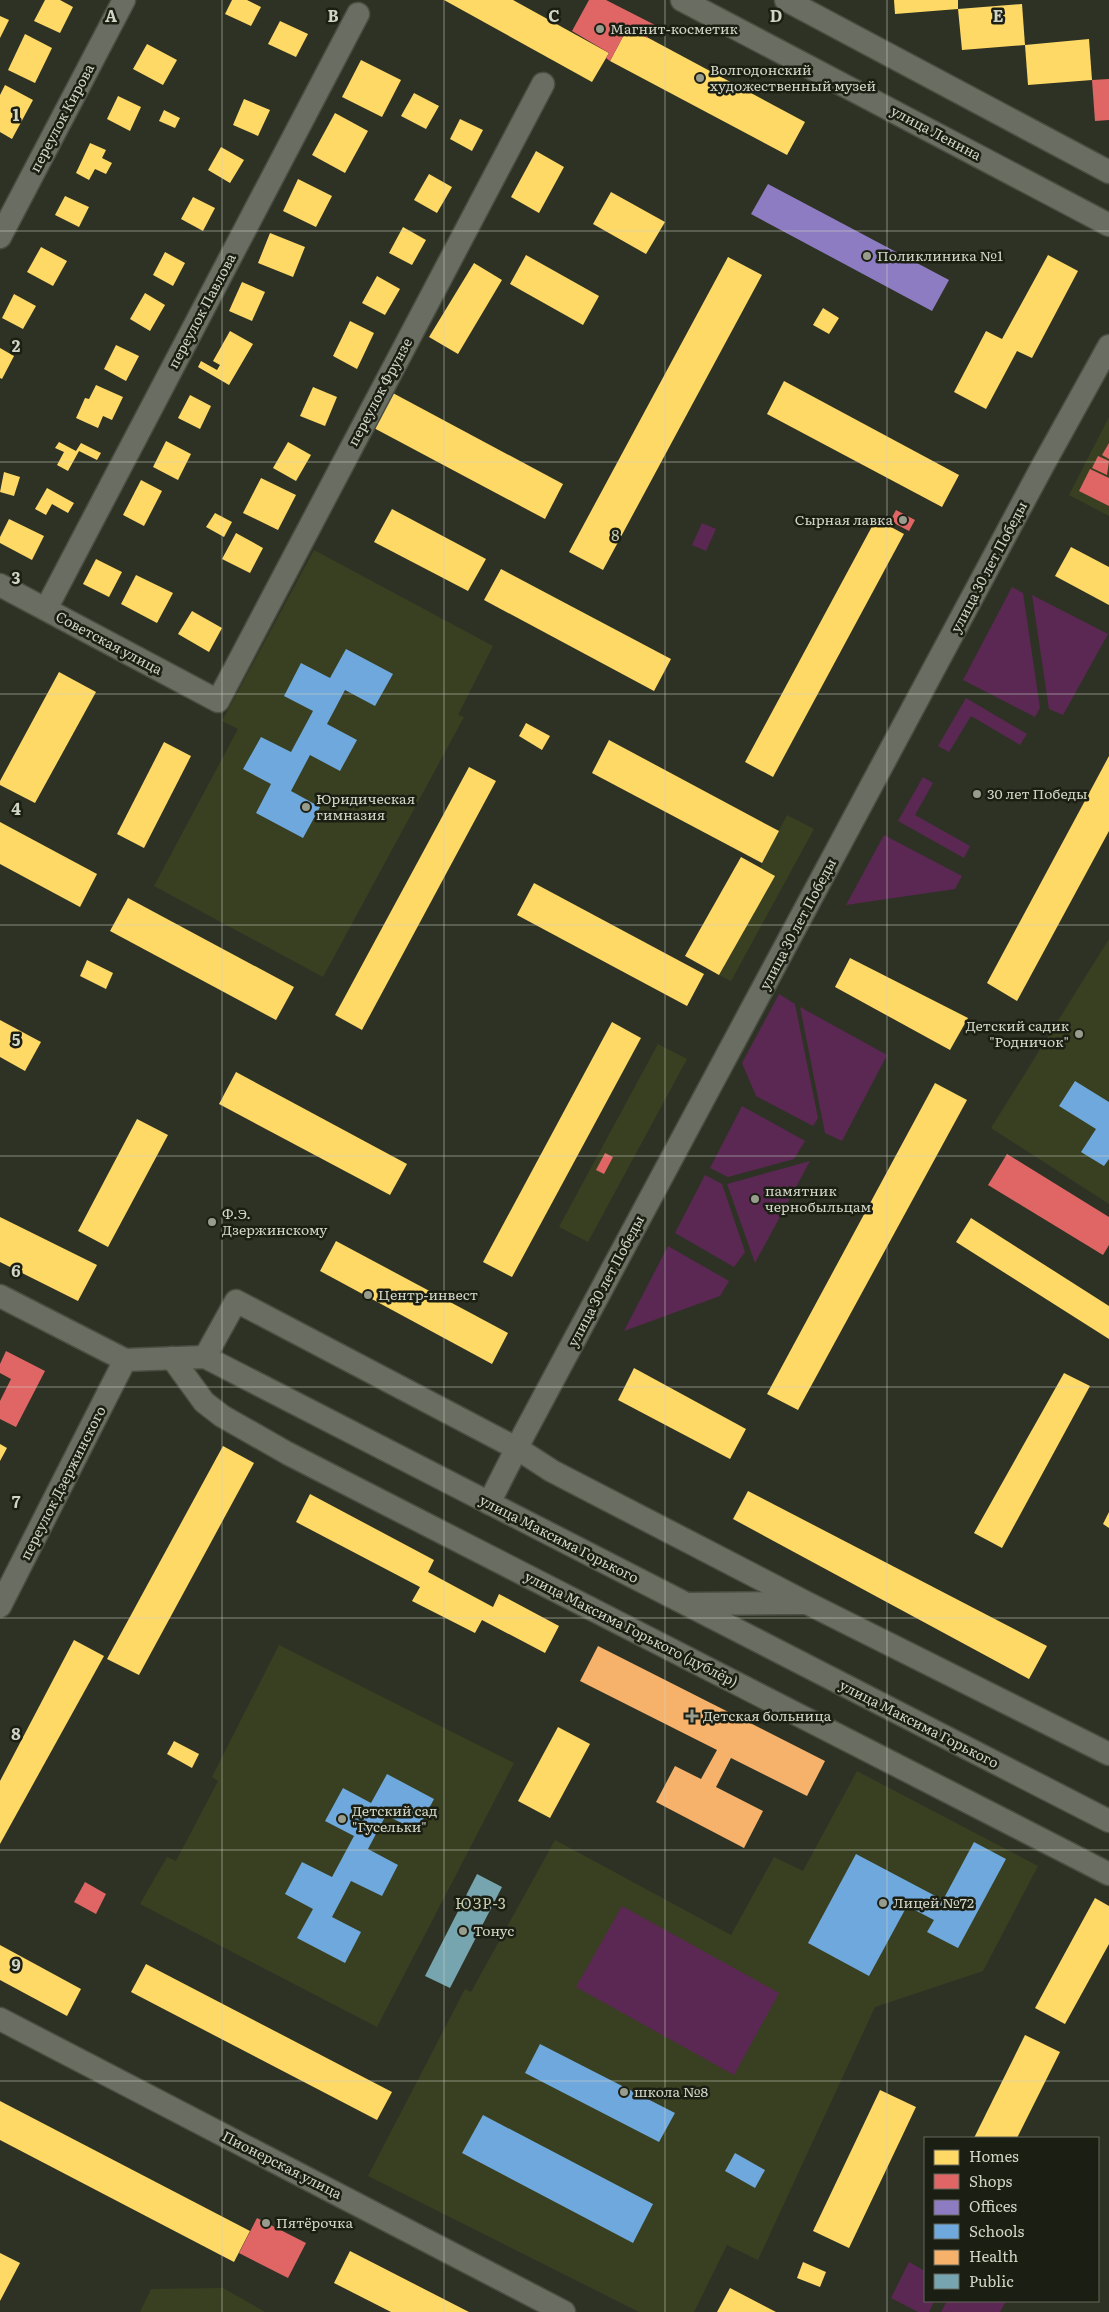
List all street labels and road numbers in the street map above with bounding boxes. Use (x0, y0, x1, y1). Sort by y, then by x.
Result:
street label: переулок Кирова (24, 59, 98, 175)
street label: улица Ленина (888, 100, 986, 165)
street label: переулок Павлова (162, 249, 240, 372)
street label: переулок Фрунзе (342, 334, 416, 449)
street label: улица 30 лет Победы (945, 497, 1031, 636)
street label: Советская улица (53, 606, 167, 679)
street label: улица 30 лет Победы (754, 854, 840, 993)
street label: улица 30 лет Победы (562, 1211, 648, 1350)
street label: переулок Дзержинского (15, 1402, 110, 1563)
street label: улица Максима Горького (476, 1489, 642, 1587)
street label: улица Максима Горького (дублёр) (521, 1565, 742, 1691)
street label: улица Максима Горького (836, 1674, 1002, 1772)
street label: Пионерская улица (219, 2125, 346, 2203)

